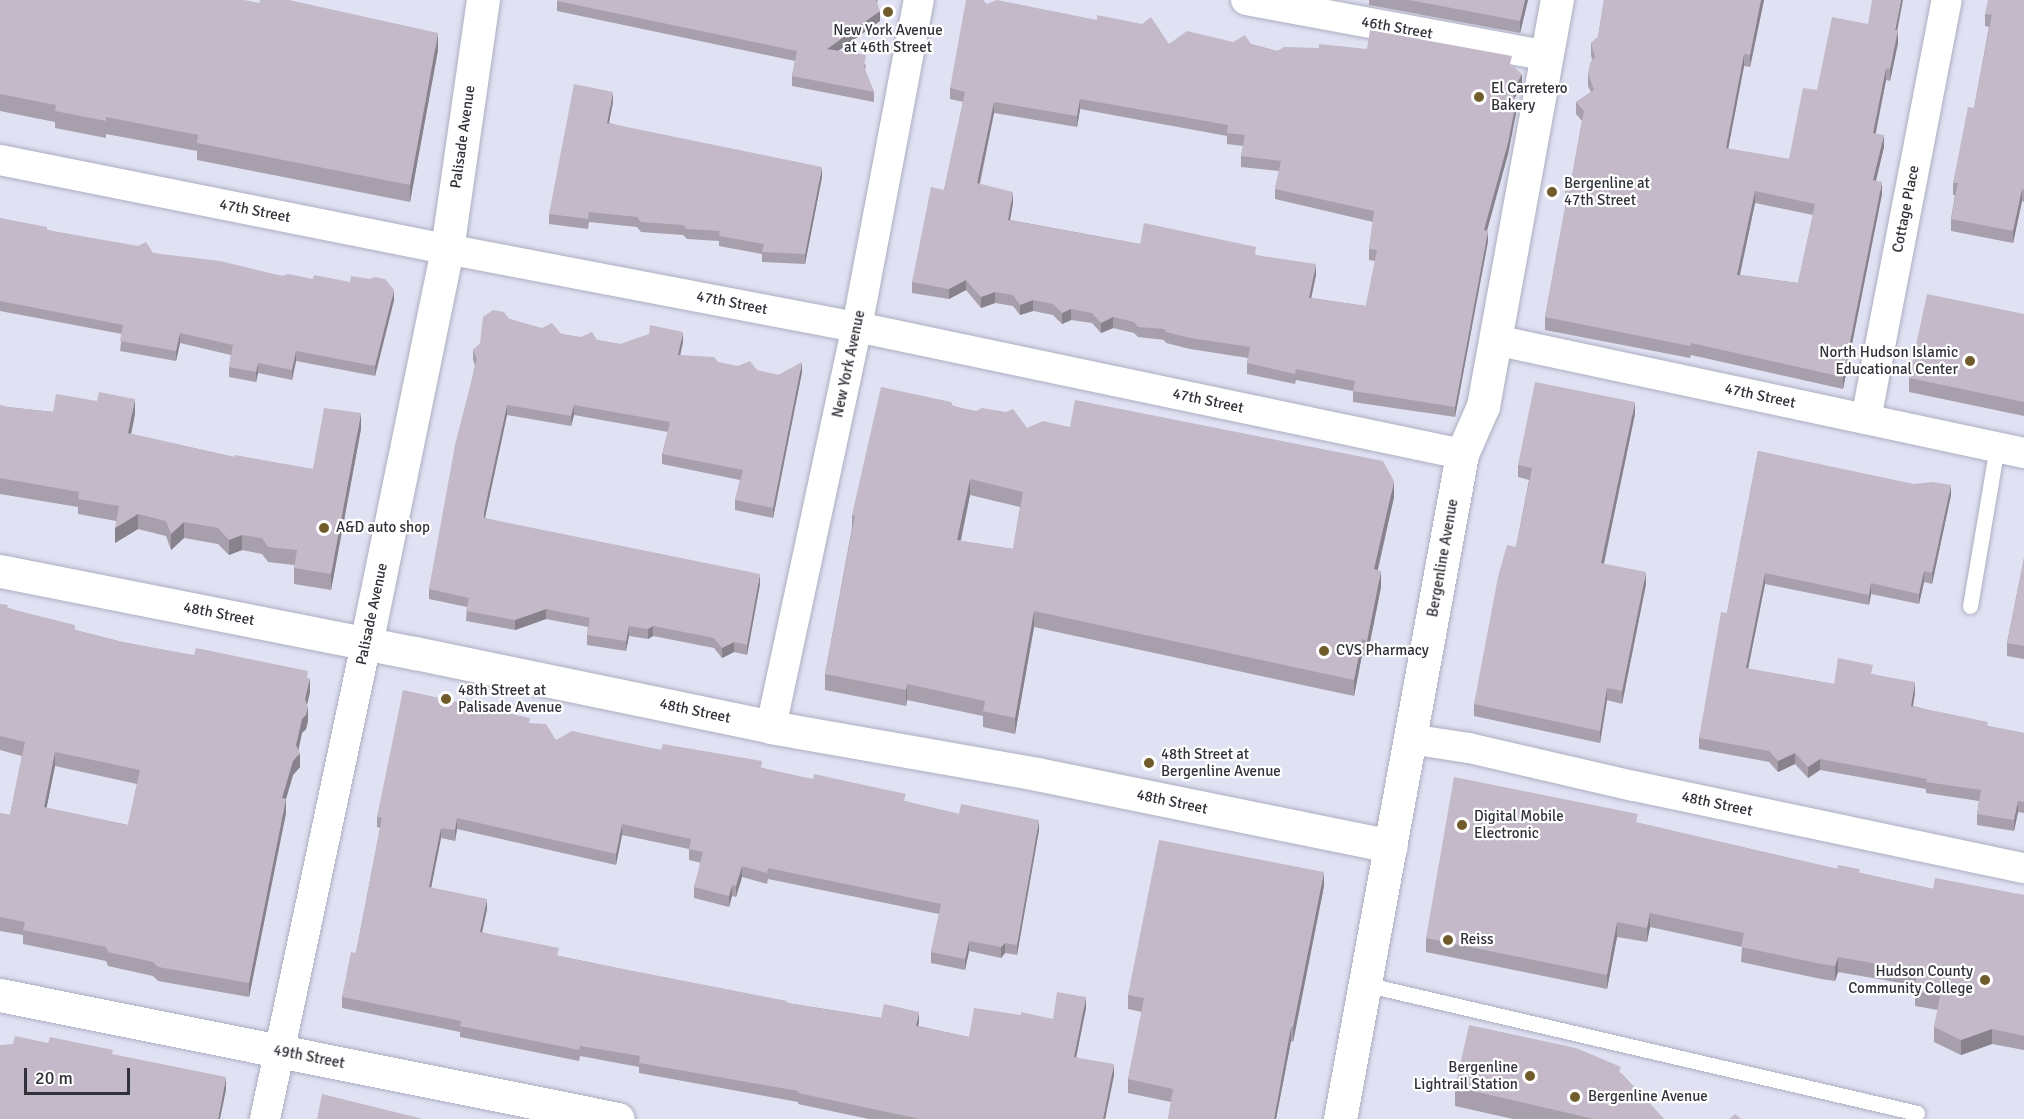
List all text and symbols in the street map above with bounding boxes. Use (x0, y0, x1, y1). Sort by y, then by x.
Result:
marker: New York Avenue at 46th Street (881, 5, 895, 19)
street label: 46th Street (1360, 13, 1434, 43)
place label: New York Avenue at 46th Street (833, 21, 943, 56)
place label: El Carretero Bakery (1491, 79, 1568, 114)
street label: Palisade Avenue (447, 84, 479, 190)
marker: El Carretero Bakery (1472, 90, 1486, 104)
street label: Cottage Place (1889, 164, 1923, 254)
place label: Bergenline at 47th Street (1564, 174, 1650, 209)
marker: Bergenline at 47th Street (1545, 185, 1559, 199)
street label: 47th Street (218, 195, 292, 227)
street label: 47th Street (695, 287, 769, 319)
street label: New York Avenue (829, 309, 869, 419)
place label: North Hudson Islamic Educational Center (1819, 343, 1958, 378)
marker: North Hudson Islamic Educational Center (1963, 354, 1977, 368)
street label: 47th Street (1723, 380, 1797, 412)
street label: 47th Street (1171, 385, 1245, 417)
street label: Bergenline Avenue (1424, 497, 1462, 619)
place label: A&D auto shop (336, 519, 430, 537)
marker: A&D auto shop (317, 521, 331, 535)
street label: Palisade Avenue (352, 561, 392, 667)
street label: 48th Street (182, 598, 256, 630)
place label: CVS Pharmacy (1336, 642, 1429, 660)
marker: CVS Pharmacy (1317, 644, 1331, 658)
place label: 48th Street at Palisade Avenue (458, 681, 562, 716)
marker: 48th Street at Palisade Avenue (439, 692, 453, 706)
street label: 48th Street (658, 695, 732, 727)
place label: 48th Street at Bergenline Avenue (1161, 745, 1281, 780)
marker: 48th Street at Bergenline Avenue (1142, 756, 1156, 770)
street label: 48th Street (1135, 786, 1209, 818)
street label: 48th Street (1680, 788, 1754, 820)
place label: Digital Mobile Electronic (1474, 807, 1564, 842)
marker: Digital Mobile Electronic (1455, 818, 1469, 832)
place label: Reiss (1460, 931, 1494, 949)
marker: Reiss (1441, 933, 1455, 947)
place label: Hudson County Community College (1848, 962, 1973, 997)
marker: Hudson County Community College (1978, 973, 1992, 987)
street label: 49th Street (272, 1041, 346, 1073)
scale bar (27, 1056, 134, 1094)
place label: Bergenline Lightrail Station (1414, 1058, 1518, 1093)
text: 20 m (35, 1067, 73, 1089)
marker: Bergenline Lightrail Station (1523, 1069, 1537, 1083)
marker: Bergenline Avenue (1566, 1088, 1584, 1106)
place label: Bergenline Avenue (1588, 1088, 1708, 1106)

